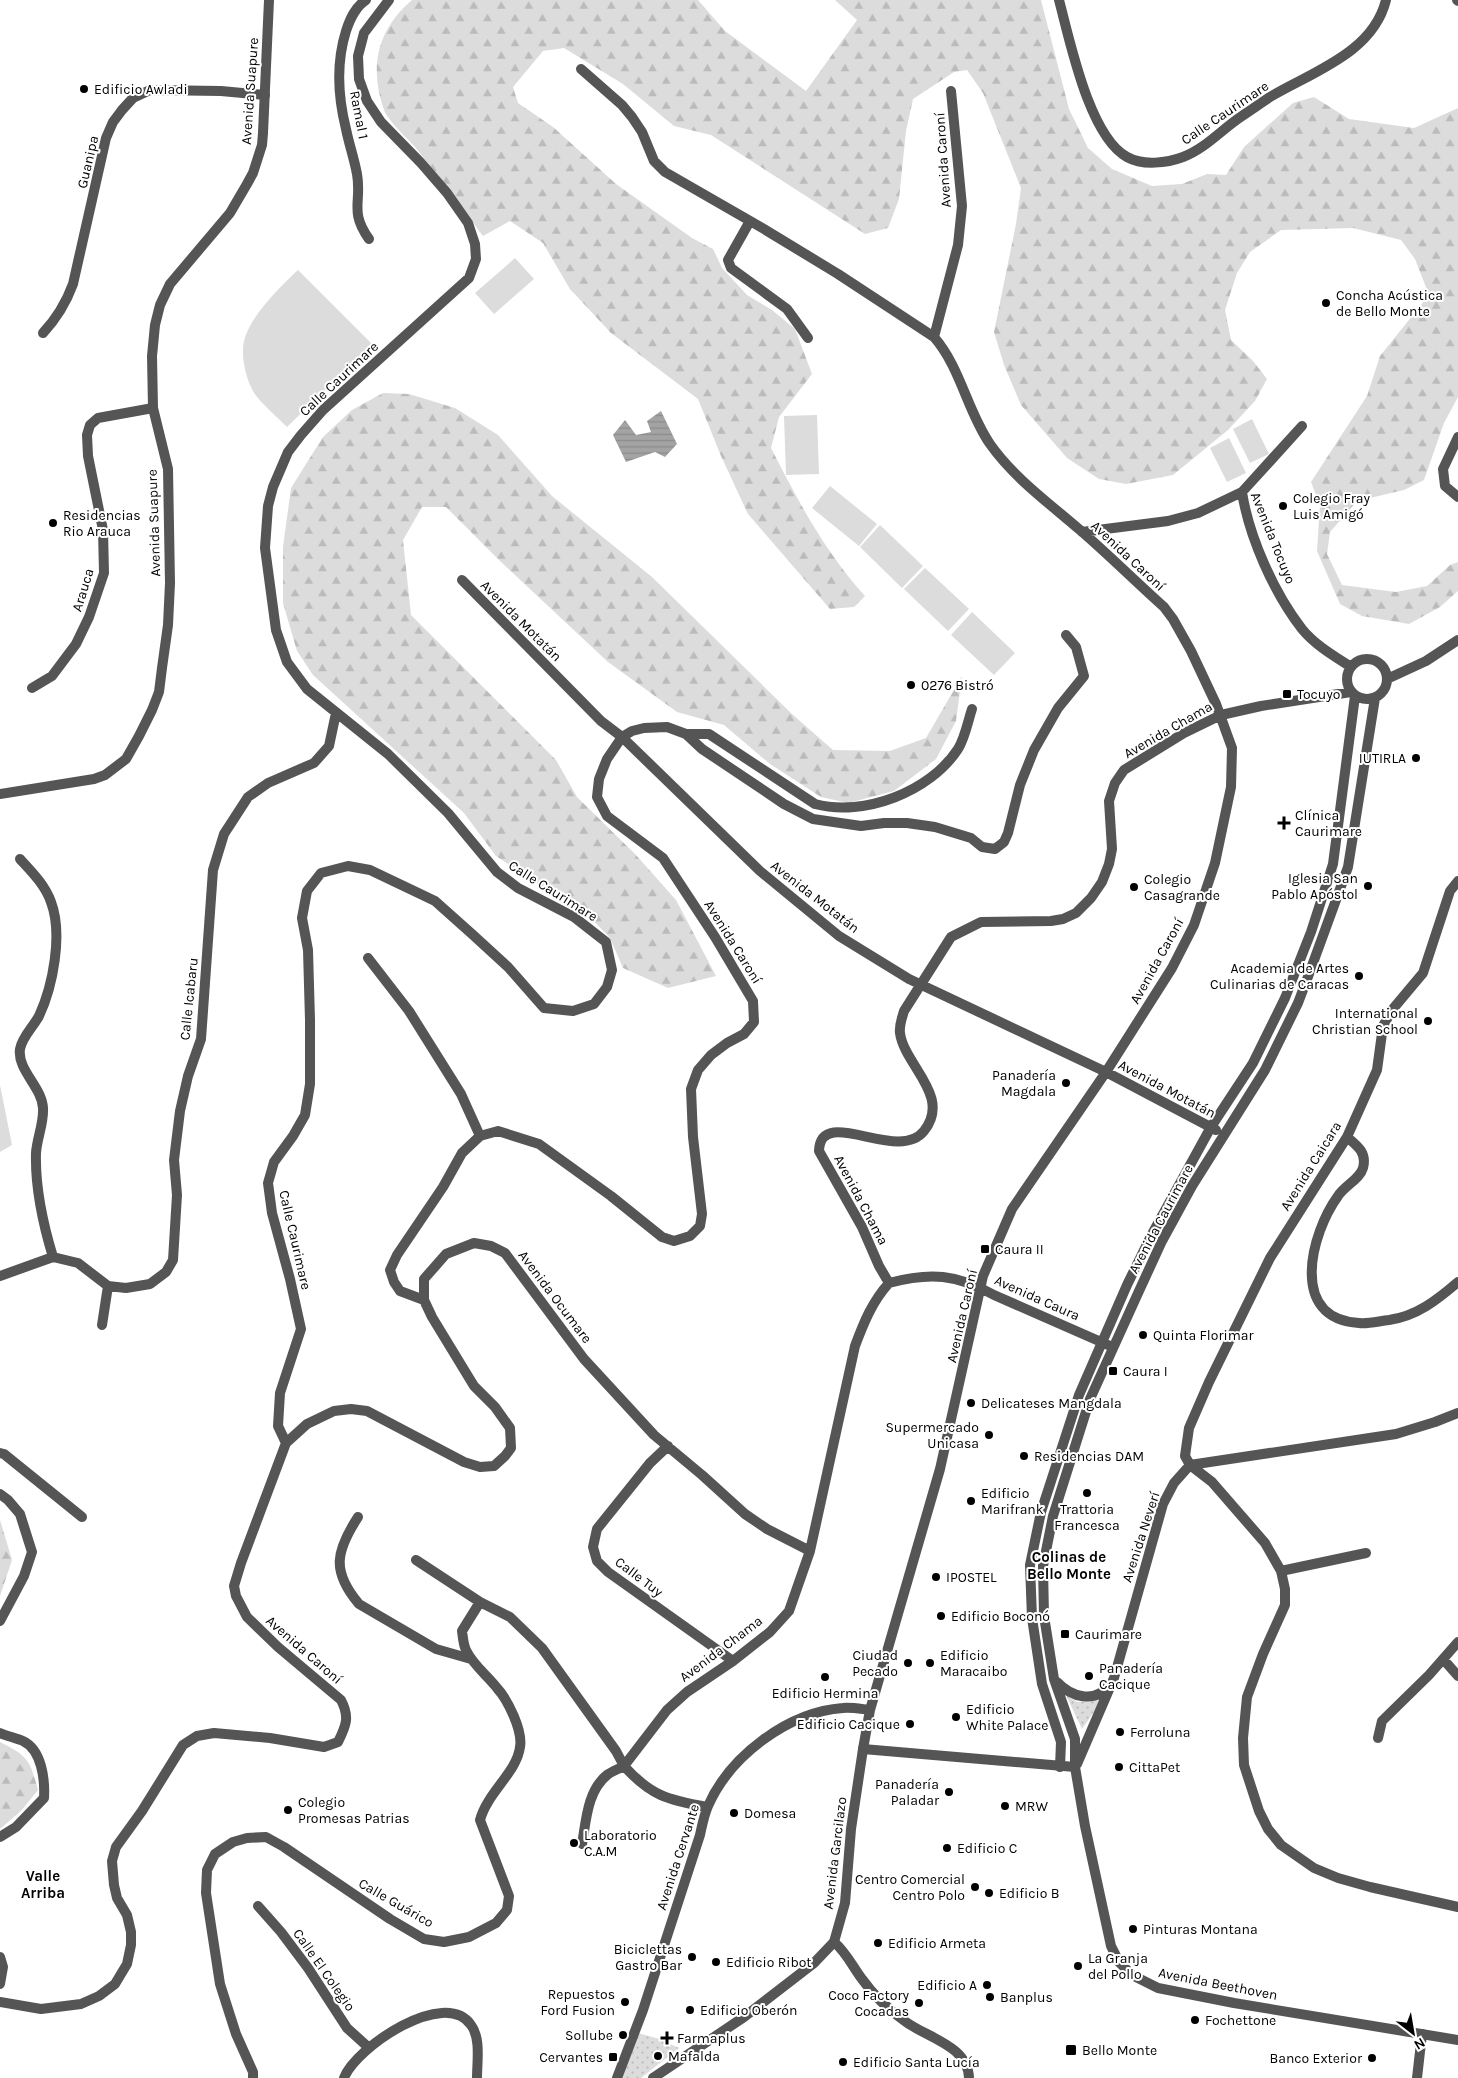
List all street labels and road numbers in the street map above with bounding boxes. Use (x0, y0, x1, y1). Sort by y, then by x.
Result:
street label: Avenida Suapure (238, 37, 262, 145)
street label: Calle Caurimare (1178, 78, 1272, 148)
street label: Ramal 1 (346, 89, 372, 141)
street label: Avenida Caroní (931, 111, 955, 208)
street label: Guanipa (74, 134, 102, 190)
street label: Calle Caurimare (296, 338, 382, 420)
street label: Avenida Suapure (144, 469, 164, 577)
street label: Avenida Tocuyo (1247, 490, 1299, 586)
street label: Avenida Caroní (1087, 517, 1169, 595)
street label: Arauca (68, 566, 98, 614)
street label: Avenida Motatán (477, 577, 565, 665)
street label: Avenida Chama (1121, 698, 1215, 762)
street label: Calle Caurimare (505, 857, 601, 925)
street label: Avenida Motatán (767, 857, 863, 937)
street label: Avenida Caroní (700, 897, 766, 988)
street label: Avenida Caroní (1126, 914, 1188, 1007)
street label: Calle Icabaru (176, 957, 202, 1041)
street label: Avenida Motatán (1115, 1056, 1219, 1122)
street label: Avenida Caicara (1277, 1118, 1345, 1214)
street label: Avenida Chama (830, 1152, 892, 1248)
street label: Avenida Caurimare (1125, 1162, 1197, 1276)
street label: Calle Caurimare (275, 1189, 315, 1291)
street label: Avenida Ocumare (515, 1247, 595, 1347)
street label: Avenida Caroní (943, 1267, 981, 1364)
street label: Avenida Caura (992, 1272, 1082, 1324)
street label: Avenida Neverí (1118, 1489, 1164, 1584)
street label: Calle Tuy (612, 1553, 667, 1601)
street label: Avenida Caroní (262, 1612, 346, 1688)
street label: Avenida Chama (676, 1612, 766, 1686)
street label: Avenida Garcilazo (820, 1796, 850, 1910)
street label: Avenida Cervante (653, 1802, 703, 1912)
street label: Calle Guárico (355, 1875, 437, 1931)
street label: Calle El Colegio (289, 1925, 359, 2015)
street label: Avenida Beethoven (1157, 1964, 1279, 2004)

